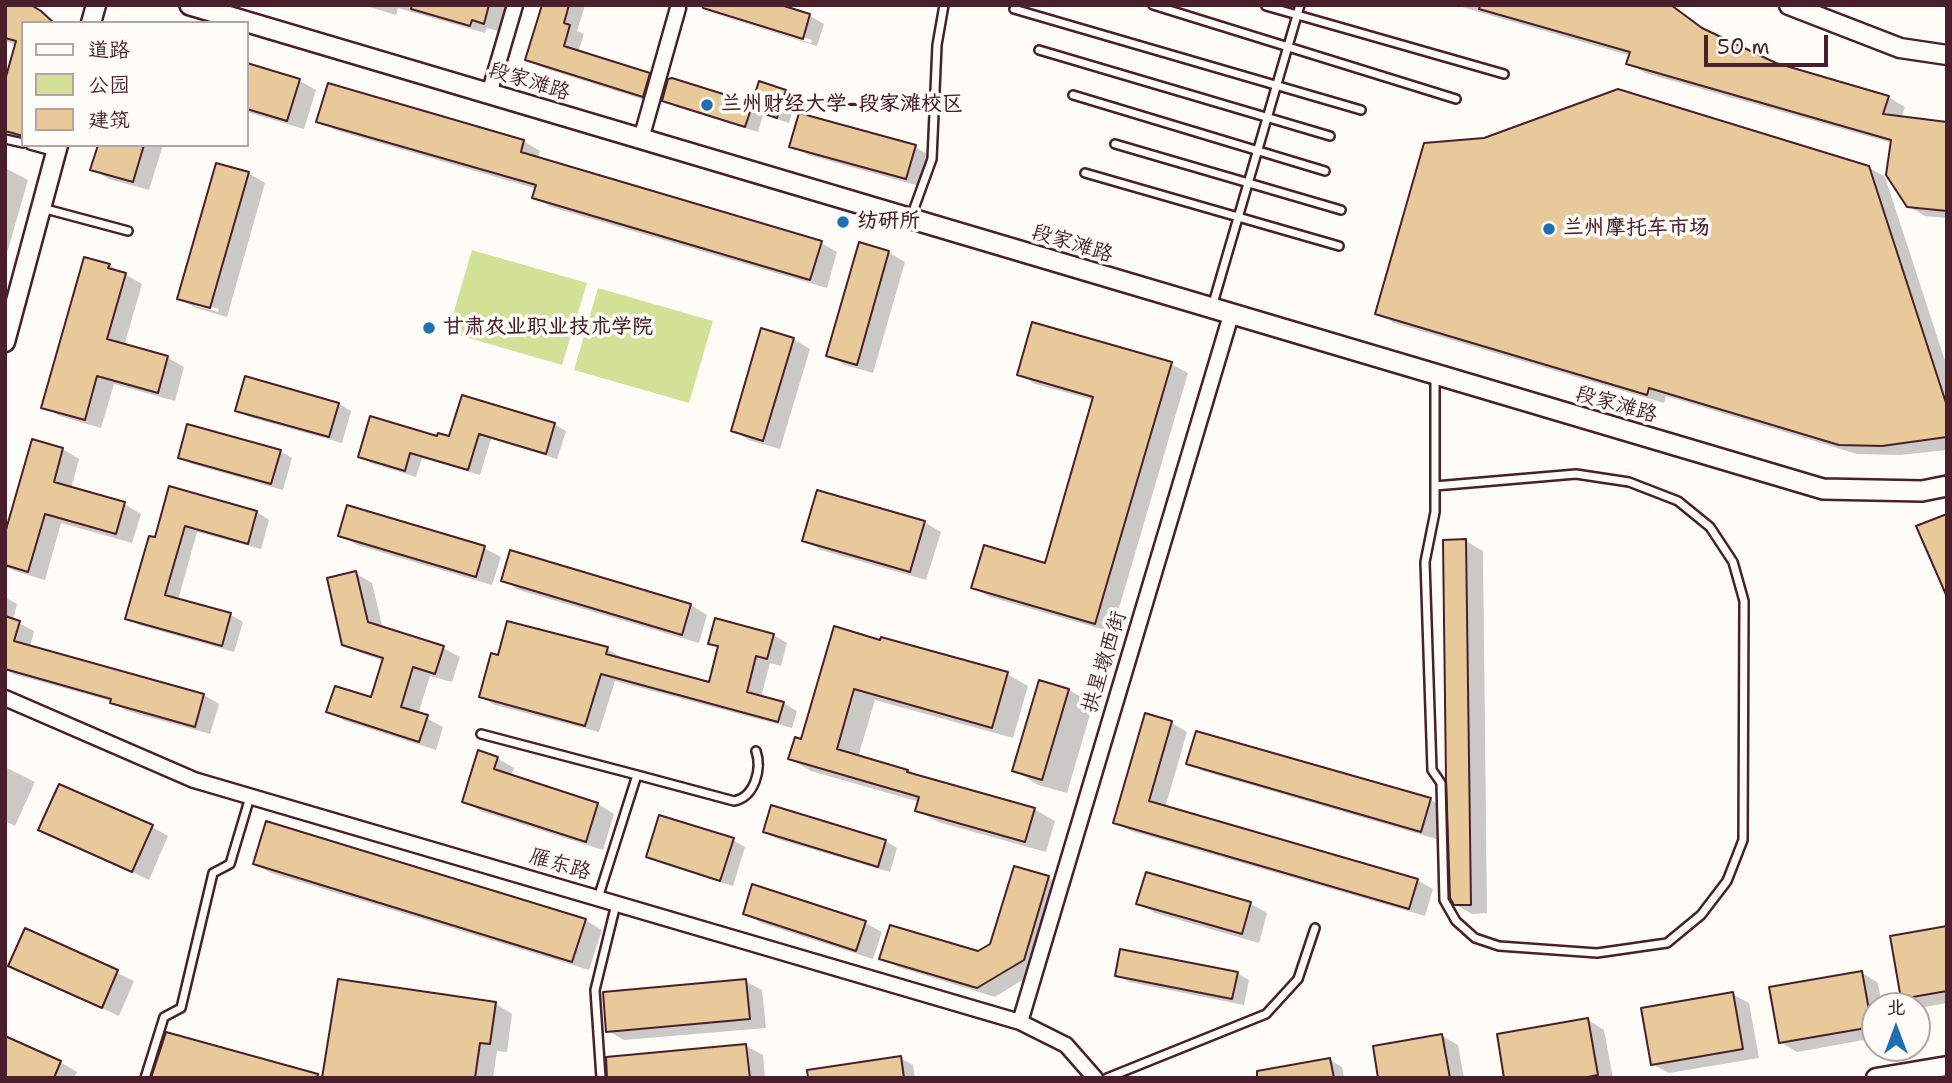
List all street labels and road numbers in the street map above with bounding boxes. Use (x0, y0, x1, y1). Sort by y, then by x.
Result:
street label: 段家滩路 (485, 58, 573, 106)
street label: 段家滩路 (1028, 220, 1116, 268)
street label: 段家滩路 (1572, 381, 1660, 429)
street label: 拱星墩西街 (1078, 608, 1132, 716)
street label: 雁东路 (526, 844, 594, 886)

